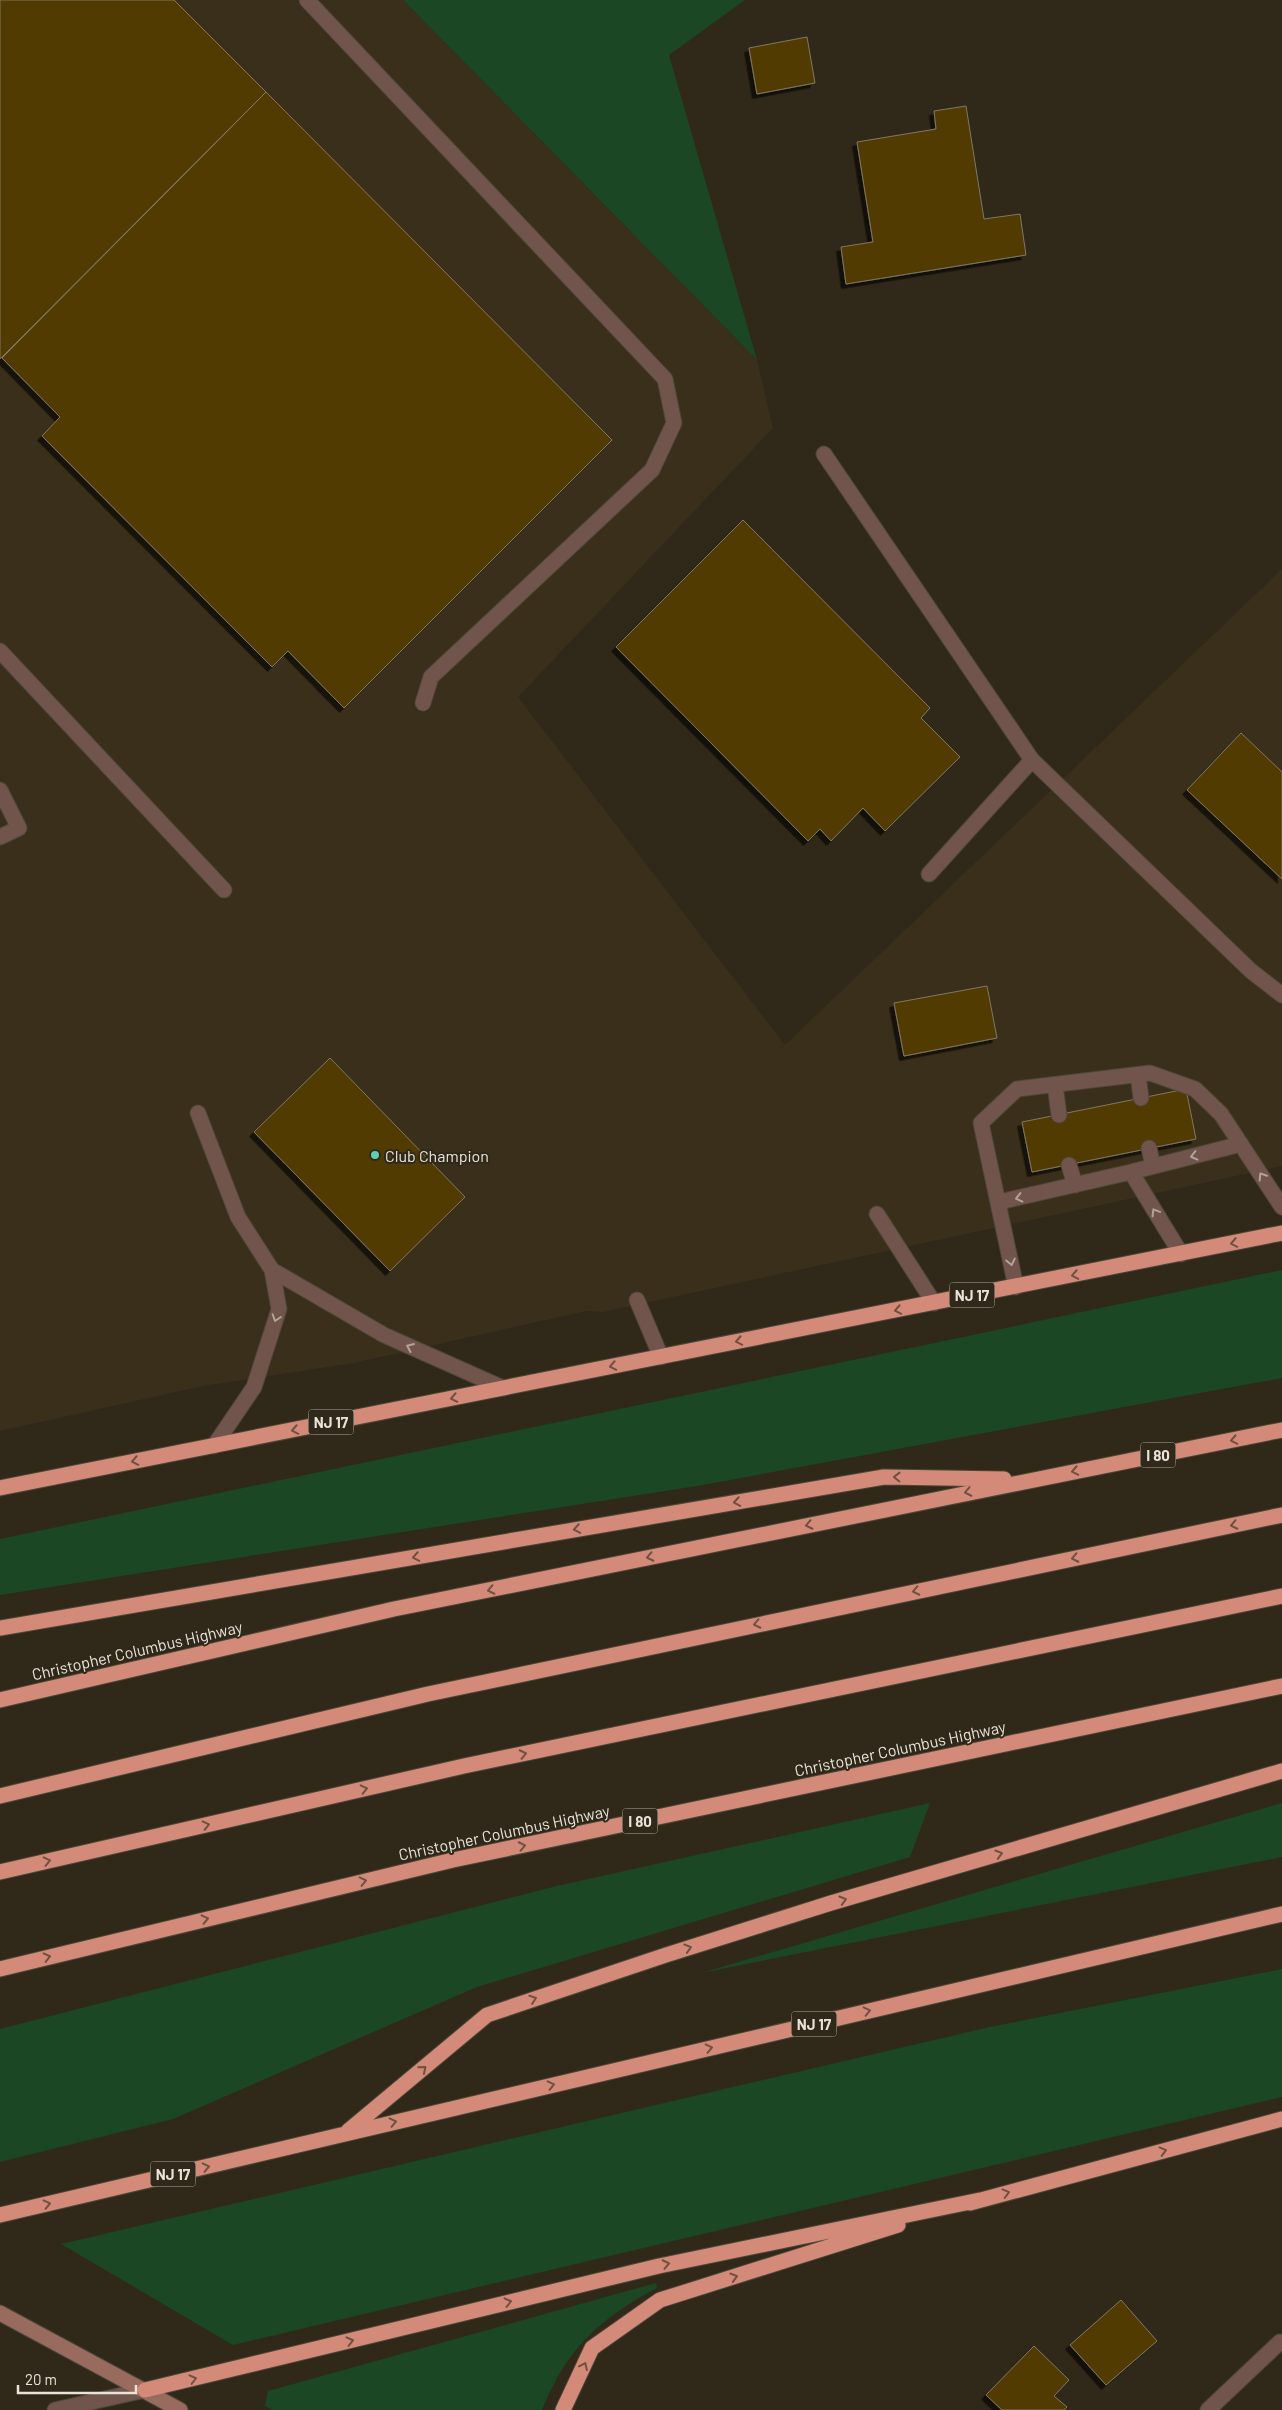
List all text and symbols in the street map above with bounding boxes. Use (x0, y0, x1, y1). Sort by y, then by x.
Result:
place label: Club Champion (385, 1146, 489, 1165)
marker: Club Champion (369, 1149, 381, 1161)
one-way arrow (1189, 1150, 1198, 1161)
one-way arrow (1258, 1172, 1268, 1181)
one-way arrow (1014, 1192, 1023, 1203)
one-way arrow (1152, 1208, 1162, 1217)
one-way arrow (1230, 1237, 1239, 1248)
one-way arrow (1005, 1257, 1016, 1266)
one-way arrow (1070, 1269, 1079, 1280)
road number: NJ 17 (950, 1282, 994, 1308)
one-way arrow (894, 1304, 903, 1314)
one-way arrow (272, 1313, 282, 1321)
one-way arrow (734, 1336, 743, 1346)
one-way arrow (406, 1343, 415, 1353)
one-way arrow (609, 1361, 618, 1371)
one-way arrow (450, 1392, 458, 1403)
road number: NJ 17 (308, 1410, 354, 1434)
one-way arrow (290, 1424, 299, 1434)
one-way arrow (1230, 1434, 1239, 1445)
road number: I 80 (1140, 1442, 1176, 1468)
one-way arrow (131, 1456, 140, 1466)
one-way arrow (1070, 1465, 1079, 1476)
one-way arrow (893, 1472, 900, 1482)
one-way arrow (964, 1487, 973, 1497)
one-way arrow (732, 1496, 741, 1506)
one-way arrow (805, 1519, 814, 1530)
one-way arrow (1230, 1519, 1239, 1530)
one-way arrow (572, 1524, 581, 1534)
one-way arrow (412, 1551, 421, 1561)
one-way arrow (646, 1552, 654, 1562)
one-way arrow (1071, 1552, 1080, 1563)
one-way arrow (486, 1584, 495, 1595)
one-way arrow (912, 1585, 920, 1596)
street label: Christopher Columbus Highway (30, 1616, 245, 1684)
one-way arrow (753, 1618, 761, 1629)
street label: Christopher Columbus Highway (793, 1716, 1008, 1780)
one-way arrow (518, 1749, 527, 1759)
one-way arrow (360, 1784, 369, 1794)
street label: Christopher Columbus Highway (397, 1800, 612, 1864)
road number: I 80 (622, 1808, 658, 1834)
one-way arrow (201, 1820, 210, 1830)
one-way arrow (517, 1841, 526, 1852)
one-way arrow (994, 1850, 1002, 1860)
one-way arrow (43, 1856, 52, 1867)
one-way arrow (359, 1876, 368, 1887)
one-way arrow (838, 1895, 846, 1905)
one-way arrow (201, 1914, 210, 1925)
one-way arrow (683, 1944, 691, 1954)
one-way arrow (43, 1953, 51, 1963)
one-way arrow (529, 1995, 537, 2005)
one-way arrow (863, 2006, 872, 2017)
road number: NJ 17 (792, 2012, 836, 2036)
one-way arrow (705, 2043, 714, 2054)
one-way arrow (417, 2066, 426, 2074)
one-way arrow (546, 2080, 555, 2091)
one-way arrow (388, 2117, 397, 2128)
one-way arrow (1158, 2146, 1167, 2157)
road number: NJ 17 (150, 2162, 196, 2186)
one-way arrow (201, 2162, 210, 2173)
one-way arrow (1001, 2188, 1010, 2199)
one-way arrow (43, 2199, 52, 2210)
one-way arrow (662, 2259, 671, 2270)
one-way arrow (729, 2272, 737, 2282)
one-way arrow (504, 2297, 513, 2308)
one-way arrow (346, 2336, 354, 2346)
scale bar (18, 2362, 135, 2394)
one-way arrow (578, 2362, 588, 2371)
text: 20 m (25, 2370, 57, 2388)
one-way arrow (188, 2374, 197, 2385)

